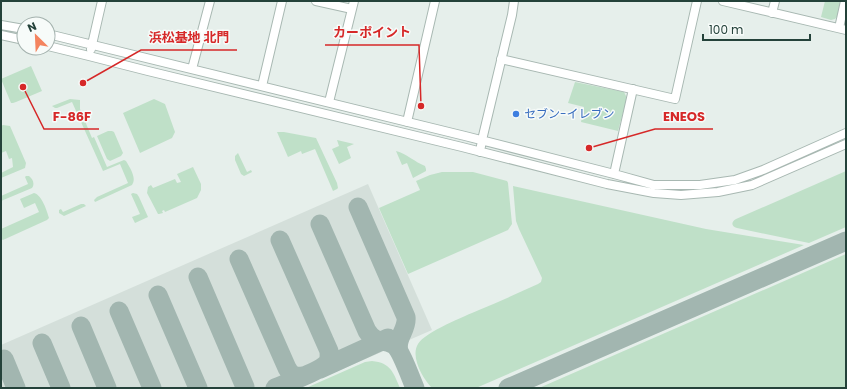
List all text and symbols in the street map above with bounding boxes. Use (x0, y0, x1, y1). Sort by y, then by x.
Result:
north arrow (16, 16, 56, 56)
scale bar (703, 16, 810, 42)
text: N (25, 18, 39, 36)
callout: カーポイント (325, 20, 419, 45)
text: 100 m (709, 21, 743, 38)
text: カーポイント (333, 23, 411, 42)
callout: 浜松基地 北門 (141, 25, 237, 50)
text: 浜松基地 北門 (149, 28, 229, 47)
callout: F-86F (44, 104, 99, 129)
callout: ENEOS (655, 104, 713, 129)
place label: セブン-イレブン (524, 105, 615, 122)
text: F-86F (53, 107, 91, 126)
text: ENEOS (663, 107, 705, 126)
marker: セブン-イレブン (511, 109, 521, 119)

